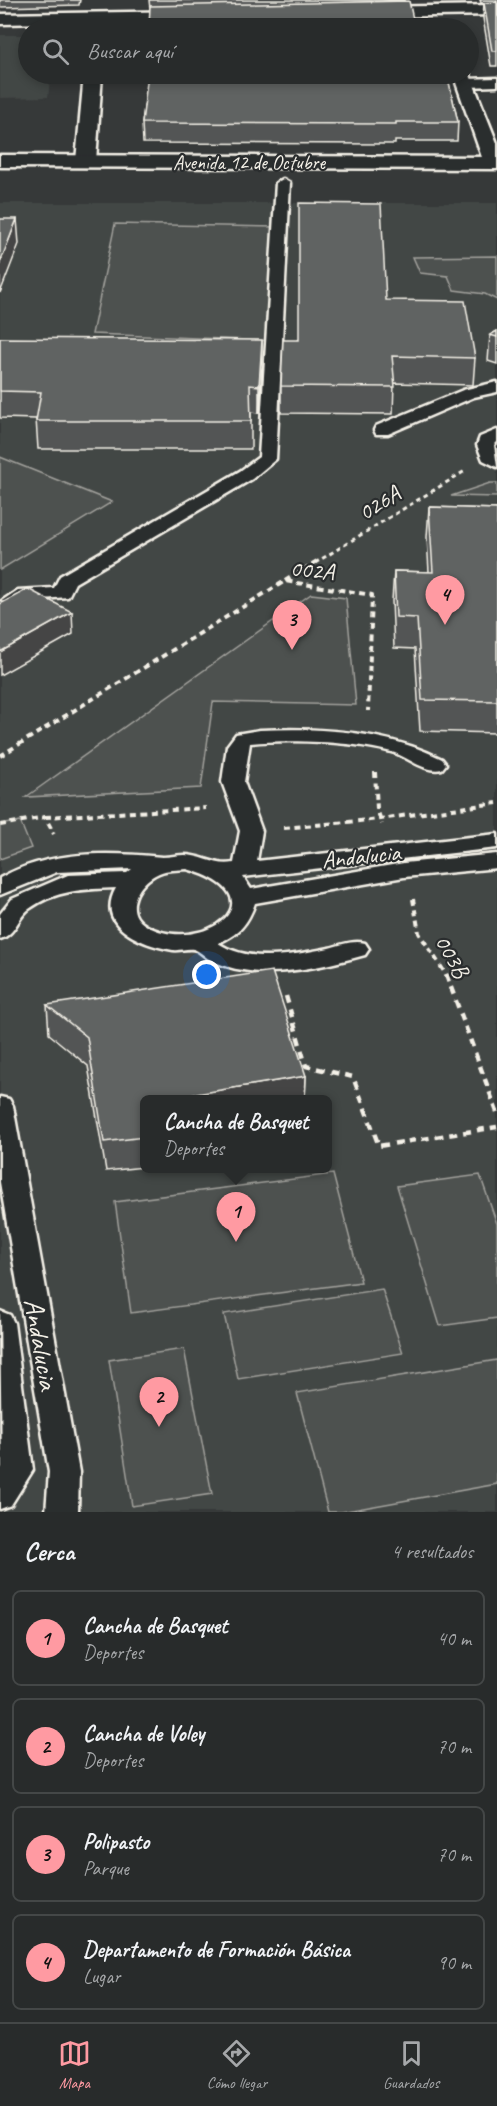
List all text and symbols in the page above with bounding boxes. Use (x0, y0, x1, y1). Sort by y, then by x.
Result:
search box (18, 18, 479, 84)
icon: search (39, 35, 72, 68)
text: Buscar aquí (87, 37, 173, 65)
street label: Avenida 12 de Octubre (173, 150, 327, 175)
street label: 026A (352, 478, 407, 527)
street label: 002A (289, 553, 336, 587)
pin: 4 (426, 576, 464, 625)
pin: 3 (272, 600, 312, 650)
street label: Andalucia (320, 837, 403, 875)
street label: 003B (428, 929, 477, 984)
your location (192, 960, 221, 989)
popup (140, 1095, 332, 1173)
text: Cancha de Basquet (164, 1108, 308, 1136)
text: Deportes (164, 1136, 224, 1161)
pin: 1 (216, 1192, 256, 1242)
street label: Andalucia (16, 1296, 67, 1394)
pin: 2 (140, 1378, 178, 1427)
text: Cerca (24, 1535, 74, 1568)
text: 4 resultados (391, 1539, 473, 1564)
text: Cancha de Basquet (83, 1612, 227, 1640)
text: 1 (41, 1626, 50, 1651)
text: 40 m (437, 1626, 471, 1651)
text: Deportes (83, 1640, 143, 1665)
text: Cancha de Voley (83, 1720, 204, 1748)
text: 2 (41, 1734, 50, 1759)
text: 70 m (437, 1734, 471, 1759)
text: Deportes (83, 1748, 143, 1773)
text: Polipasto (83, 1828, 149, 1856)
text: 3 (41, 1842, 50, 1867)
text: 70 m (437, 1842, 471, 1867)
text: Parque (83, 1856, 129, 1881)
text: Departamento de Formación Básica (83, 1936, 350, 1964)
text: 4 (41, 1950, 50, 1975)
text: 90 m (437, 1950, 471, 1975)
text: Lugar (83, 1964, 120, 1989)
tab: Mapa (58, 2037, 91, 2093)
tab: Cómo llegar (207, 2037, 267, 2093)
tab: Guardados (383, 2037, 439, 2093)

